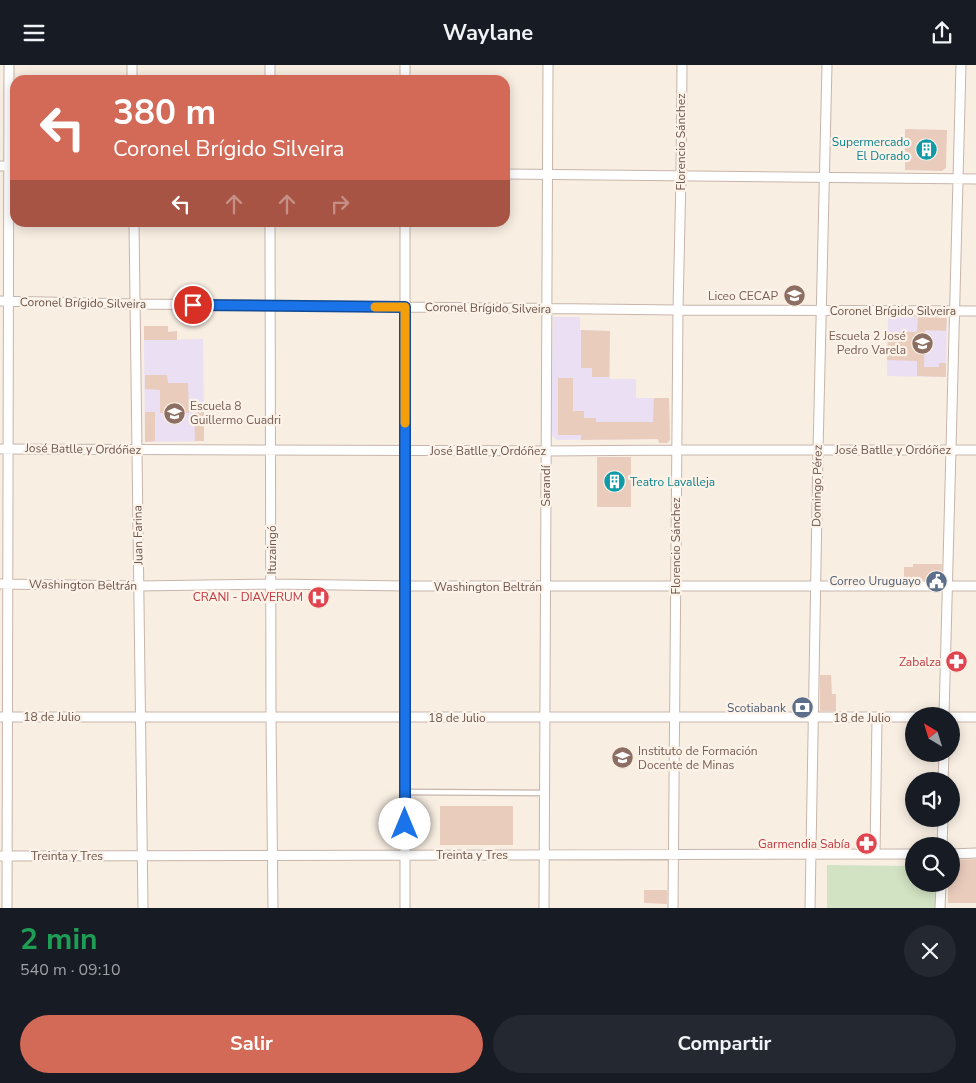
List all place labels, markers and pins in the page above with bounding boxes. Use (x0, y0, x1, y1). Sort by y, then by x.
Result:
place label: Supermercado El Dorado (832, 134, 910, 164)
building icon: Supermercado El Dorado (914, 137, 938, 161)
pin (172, 284, 214, 326)
school or university icon: Liceo CECAP (782, 284, 806, 308)
place label: Liceo CECAP (708, 288, 778, 304)
place label: Escuela 2 José Pedro Varela (829, 328, 906, 358)
school or university icon: Escuela 2 José Pedro Varela (910, 331, 934, 355)
place label: Escuela 8 Guillermo Cuadri (190, 398, 281, 428)
school or university icon: Escuela 8 Guillermo Cuadri (162, 401, 186, 425)
building icon: Teatro Lavalleja (602, 470, 626, 494)
place label: Teatro Lavalleja (630, 474, 715, 490)
public building icon: Correo Uruguayo (925, 569, 949, 593)
place label: Correo Uruguayo (829, 573, 921, 589)
hospital icon: CRANI - DIAVERUM (307, 585, 331, 609)
place label: CRANI - DIAVERUM (193, 589, 303, 605)
pharmacy icon: Zabalza (945, 650, 969, 674)
place label: Zabalza (899, 654, 941, 670)
bank icon: Scotiabank (790, 696, 814, 720)
place label: Scotiabank (727, 700, 787, 716)
place label: Instituto de Formación Docente de Minas (638, 743, 758, 773)
school or university icon: Instituto de Formación Docente de Minas (610, 746, 634, 770)
pharmacy icon: Garmendia Sabía (854, 832, 878, 856)
place label: Garmendia Sabía (758, 836, 850, 852)

